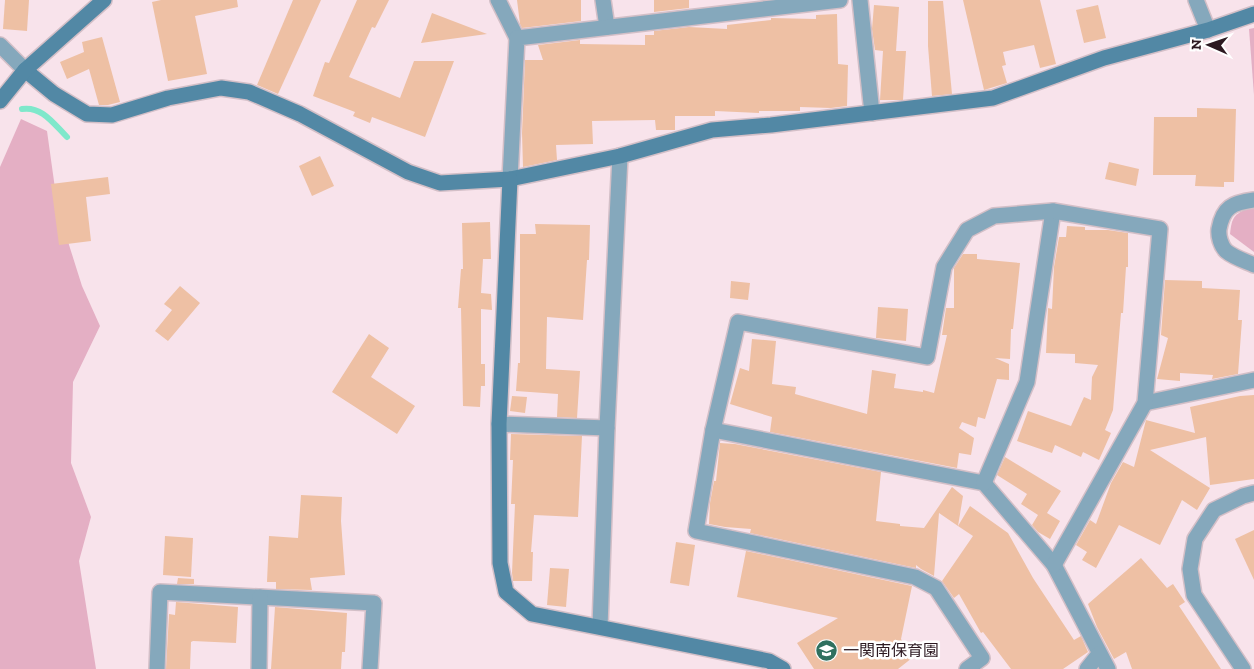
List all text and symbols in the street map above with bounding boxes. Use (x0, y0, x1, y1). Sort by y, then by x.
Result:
north arrow (1184, 20, 1234, 70)
text: N (1188, 39, 1205, 50)
school or university icon: 一関南保育園 (815, 638, 839, 662)
place label: 一関南保育園 (843, 641, 939, 660)

